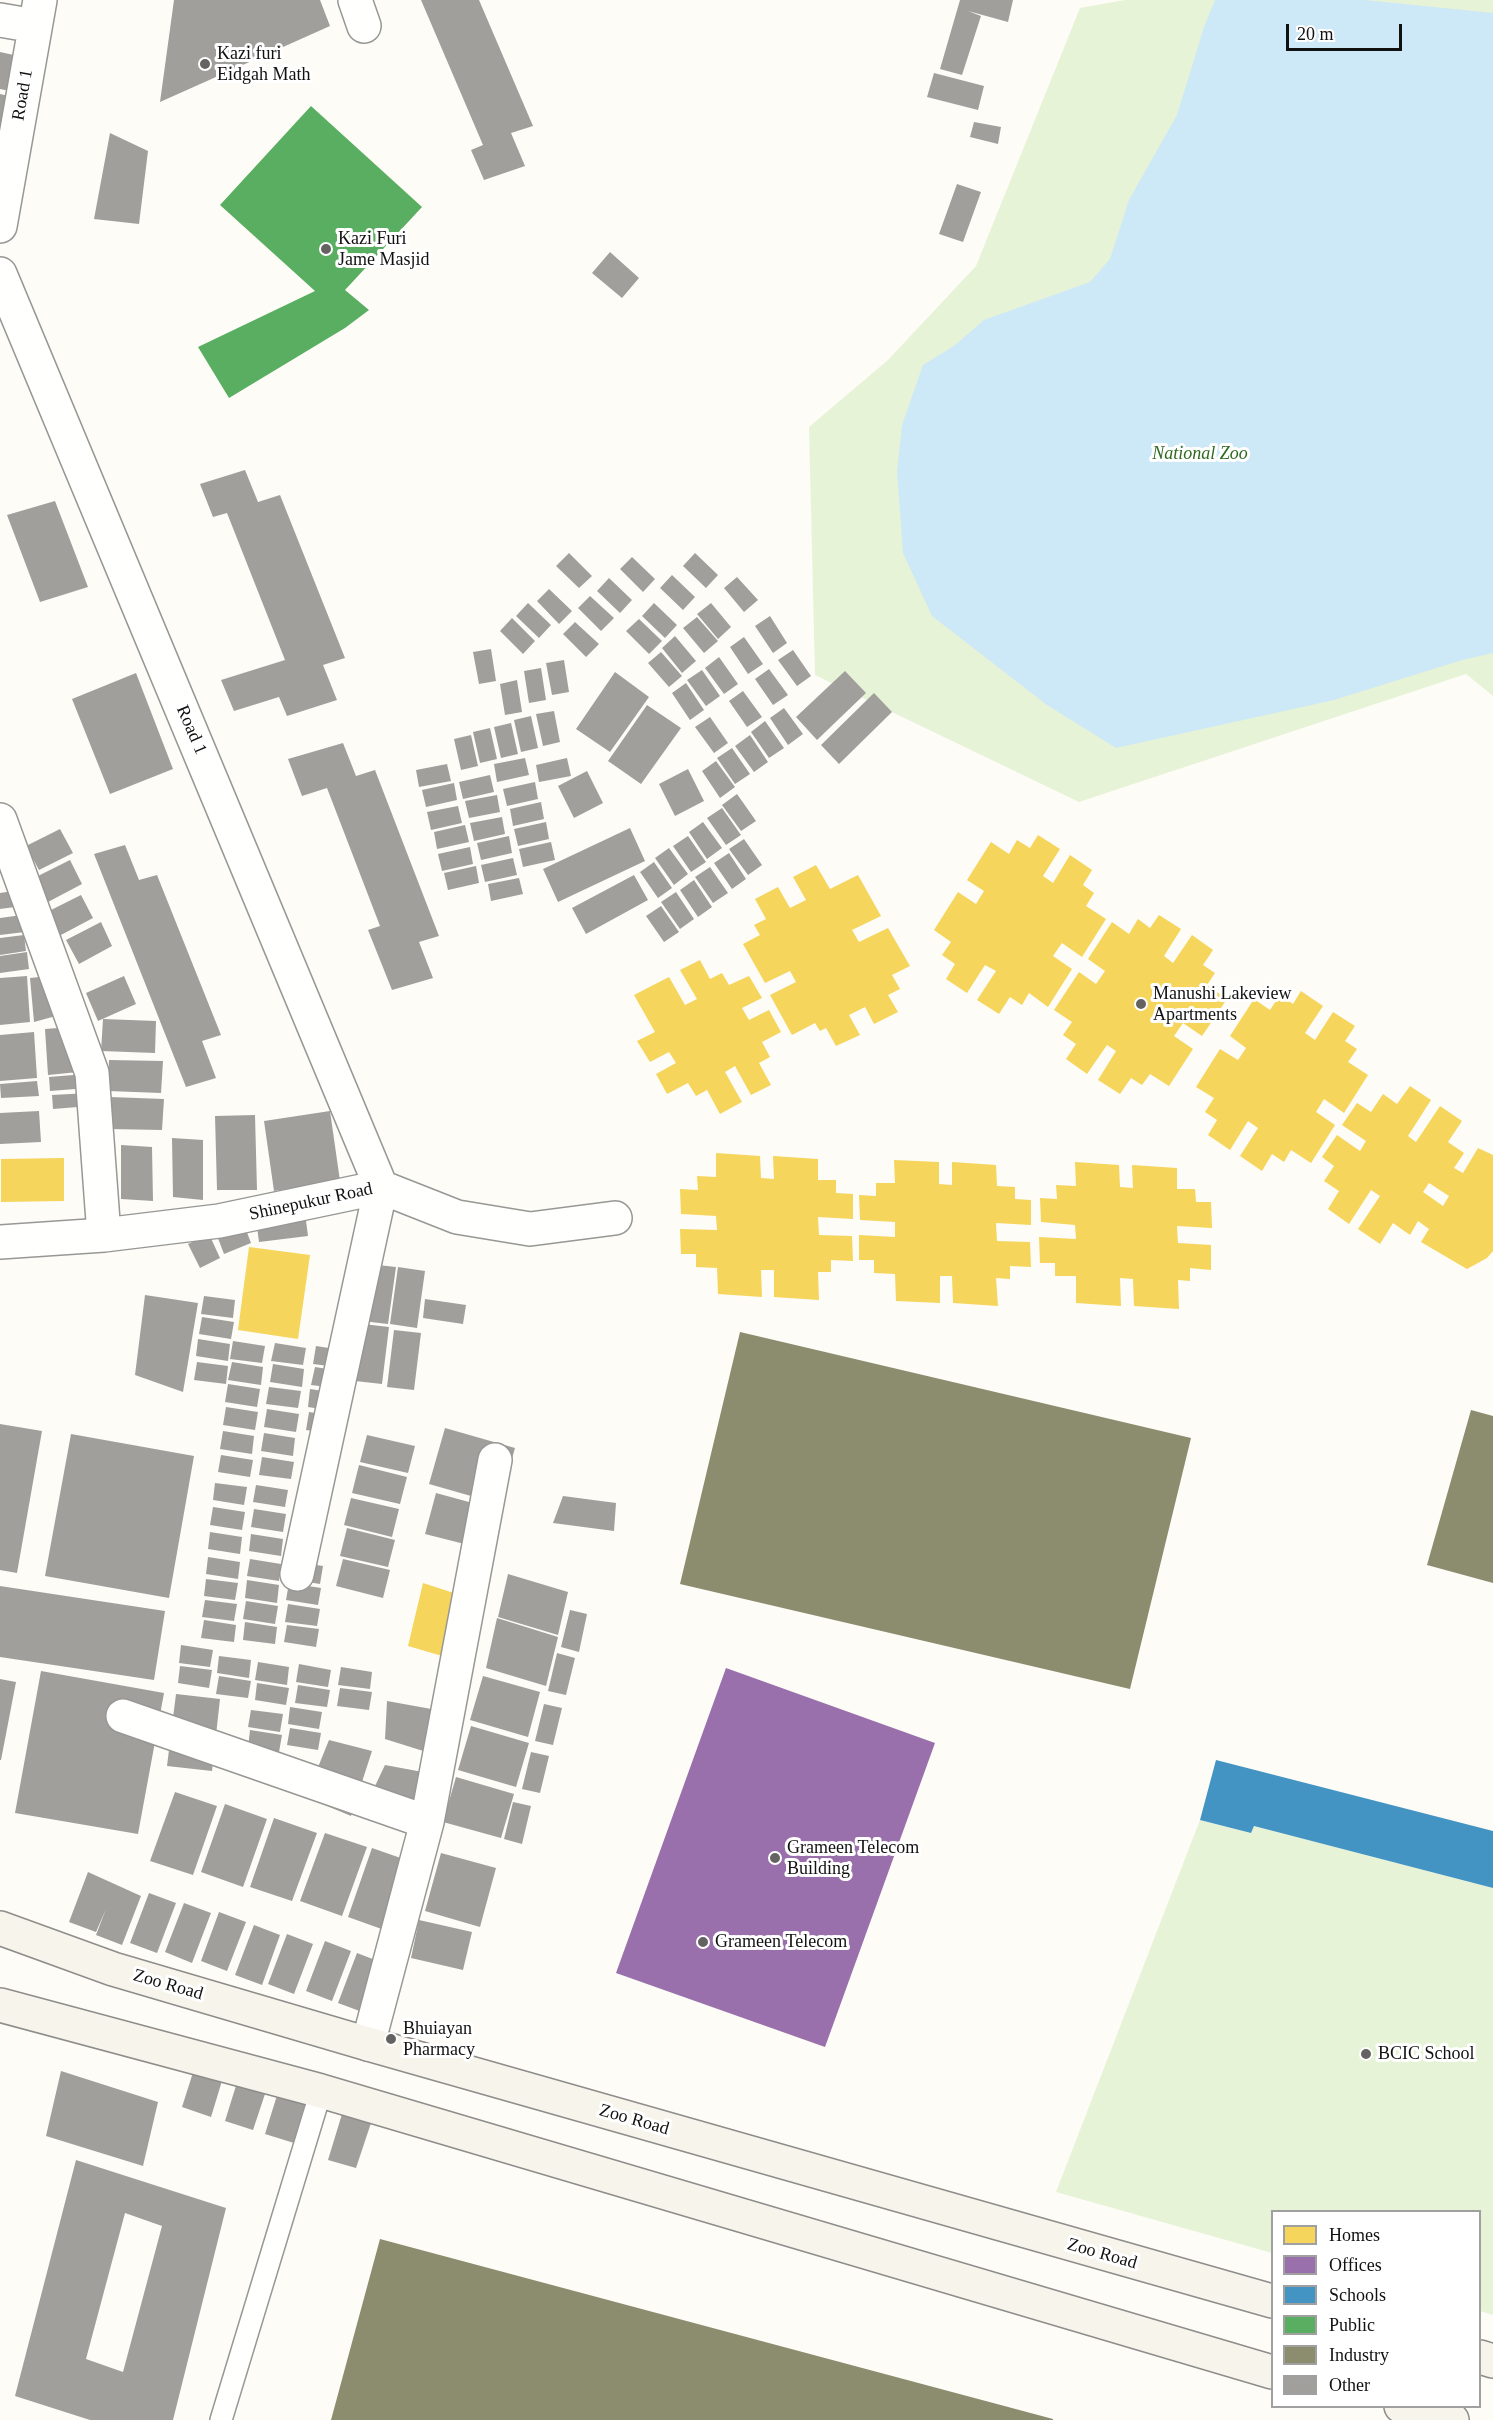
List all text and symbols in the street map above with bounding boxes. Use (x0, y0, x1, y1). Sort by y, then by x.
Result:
scale bar (1289, 12, 1404, 50)
text: 20 m (1297, 24, 1334, 44)
place label: Kazi furi Eidgah Math (217, 43, 310, 86)
marker: Kazi furi Eidgah Math (198, 57, 212, 71)
street label: Road 1 (8, 68, 38, 122)
place label: Kazi Furi Jame Masjid (338, 228, 429, 270)
marker: Kazi Furi Jame Masjid (319, 242, 333, 256)
park label: National Zoo (1152, 443, 1248, 465)
street label: Road 1 (171, 702, 211, 758)
place label: Manushi Lakeview Apartments (1153, 983, 1291, 1026)
marker: Manushi Lakeview Apartments (1134, 997, 1148, 1011)
street label: Shinepukur Road (247, 1178, 375, 1226)
place label: Grameen Telecom Building (787, 1837, 919, 1880)
marker: Grameen Telecom Building (768, 1851, 782, 1865)
place label: Grameen Telecom (715, 1931, 847, 1953)
marker: Grameen Telecom (696, 1935, 710, 1949)
street label: Zoo Road (131, 1965, 205, 2005)
place label: Bhuiayan Pharmacy (403, 2018, 475, 2060)
marker: Bhuiayan Pharmacy (384, 2032, 398, 2046)
place label: BCIC School (1378, 2043, 1475, 2065)
marker: BCIC School (1359, 2047, 1373, 2061)
street label: Zoo Road (597, 2100, 671, 2140)
legend (1271, 2210, 1481, 2408)
text: Homes (1329, 2225, 1380, 2245)
street label: Zoo Road (1065, 2234, 1139, 2274)
text: Offices (1329, 2255, 1382, 2275)
text: Schools (1329, 2285, 1386, 2305)
text: Public (1329, 2315, 1375, 2335)
text: Industry (1329, 2345, 1389, 2365)
text: Other (1329, 2375, 1370, 2395)

